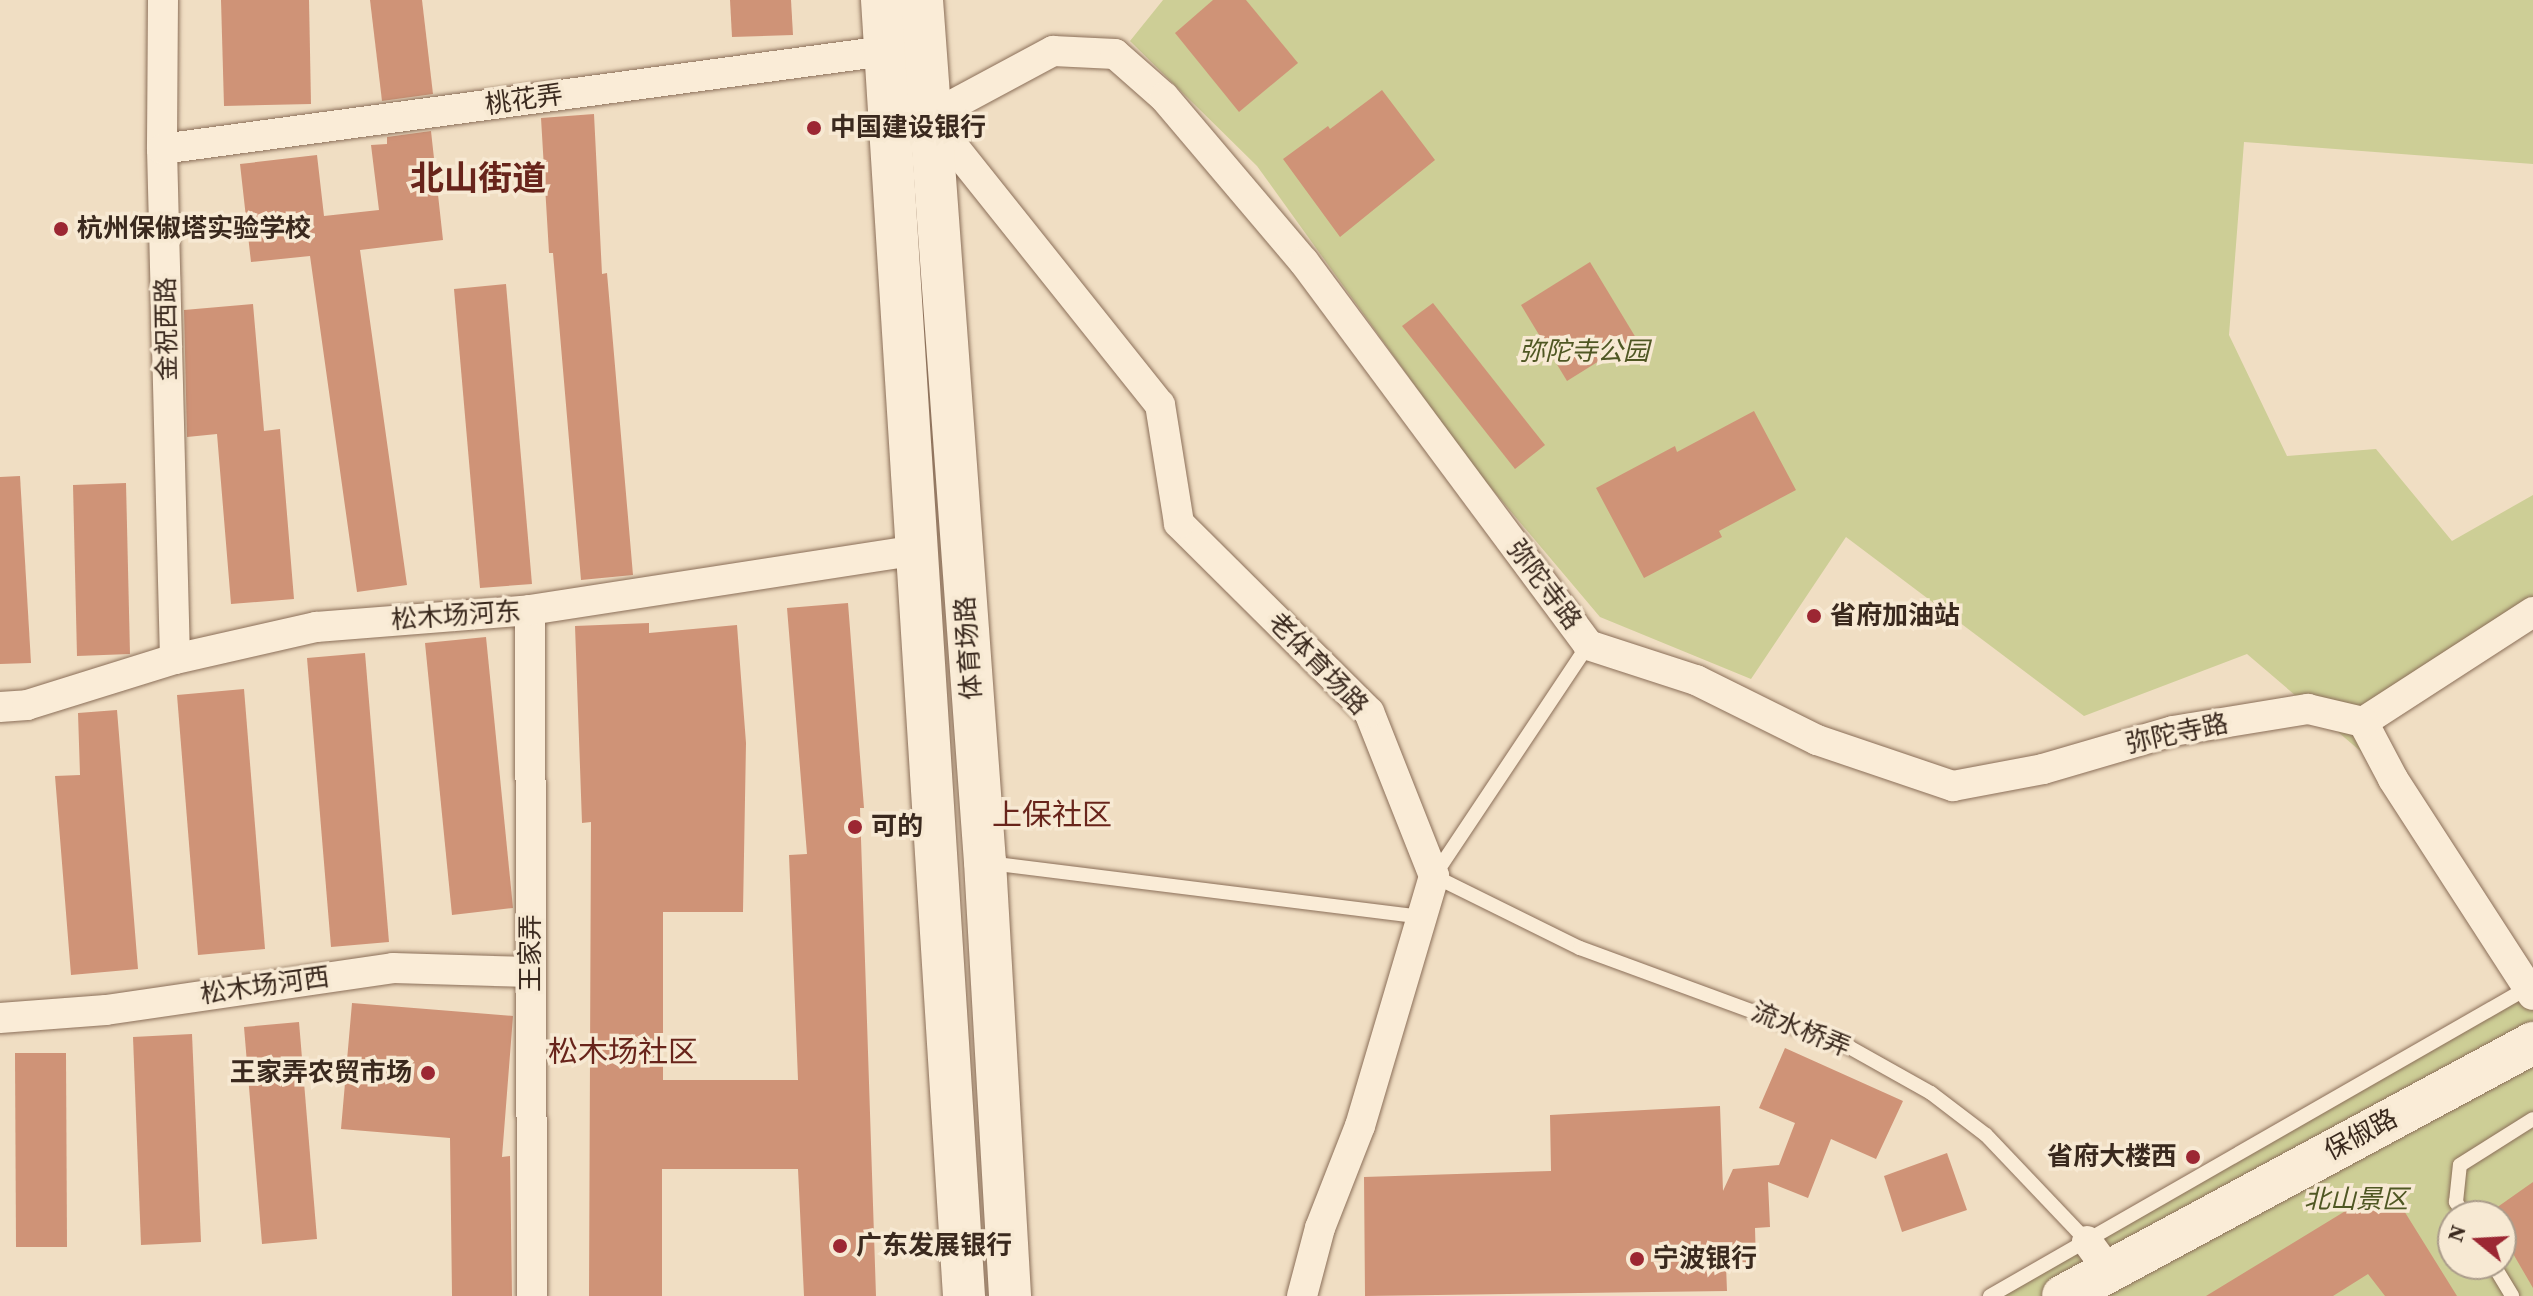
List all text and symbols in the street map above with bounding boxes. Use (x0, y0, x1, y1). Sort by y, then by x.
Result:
street label: 桃花弄 (483, 79, 565, 121)
place label: 中国建设银行 (830, 112, 986, 144)
marker: 中国建设银行 (805, 119, 823, 137)
district label: 北山街道 (410, 159, 546, 199)
place label: 杭州保俶塔实验学校 (77, 213, 311, 245)
marker: 杭州保俶塔实验学校 (52, 220, 70, 238)
street label: 金祝西路 (150, 277, 184, 381)
park label: 弥陀寺公园 (1519, 336, 1649, 368)
street label: 弥陀寺路 (1500, 534, 1588, 636)
street label: 体育场路 (950, 595, 988, 701)
street label: 松木场河东 (390, 596, 522, 636)
place label: 省府加油站 (1830, 600, 1960, 632)
street label: 老体育场路 (1262, 606, 1374, 722)
marker: 省府加油站 (1805, 607, 1823, 625)
street label: 弥陀寺路 (2123, 708, 2231, 760)
district label: 上保社区 (992, 797, 1112, 833)
place label: 可的 (871, 811, 923, 843)
marker: 可的 (846, 818, 864, 836)
street label: 王家弄 (515, 914, 547, 992)
street label: 松木场河西 (198, 962, 332, 1010)
street label: 流水桥弄 (1747, 996, 1855, 1064)
district label: 松木场社区 (548, 1034, 698, 1070)
place label: 王家弄农贸市场 (230, 1057, 412, 1089)
marker: 王家弄农贸市场 (419, 1064, 437, 1082)
street label: 保俶路 (2319, 1103, 2403, 1167)
place label: 省府大楼西 (2047, 1141, 2177, 1173)
marker: 省府大楼西 (2184, 1148, 2202, 1166)
park label: 北山景区 (2304, 1184, 2408, 1216)
north arrow (2437, 1200, 2517, 1280)
text: N (2439, 1221, 2473, 1245)
place label: 广东发展银行 (856, 1230, 1012, 1262)
marker: 广东发展银行 (831, 1237, 849, 1255)
place label: 宁波银行 (1653, 1243, 1757, 1275)
marker: 宁波银行 (1628, 1250, 1646, 1268)

